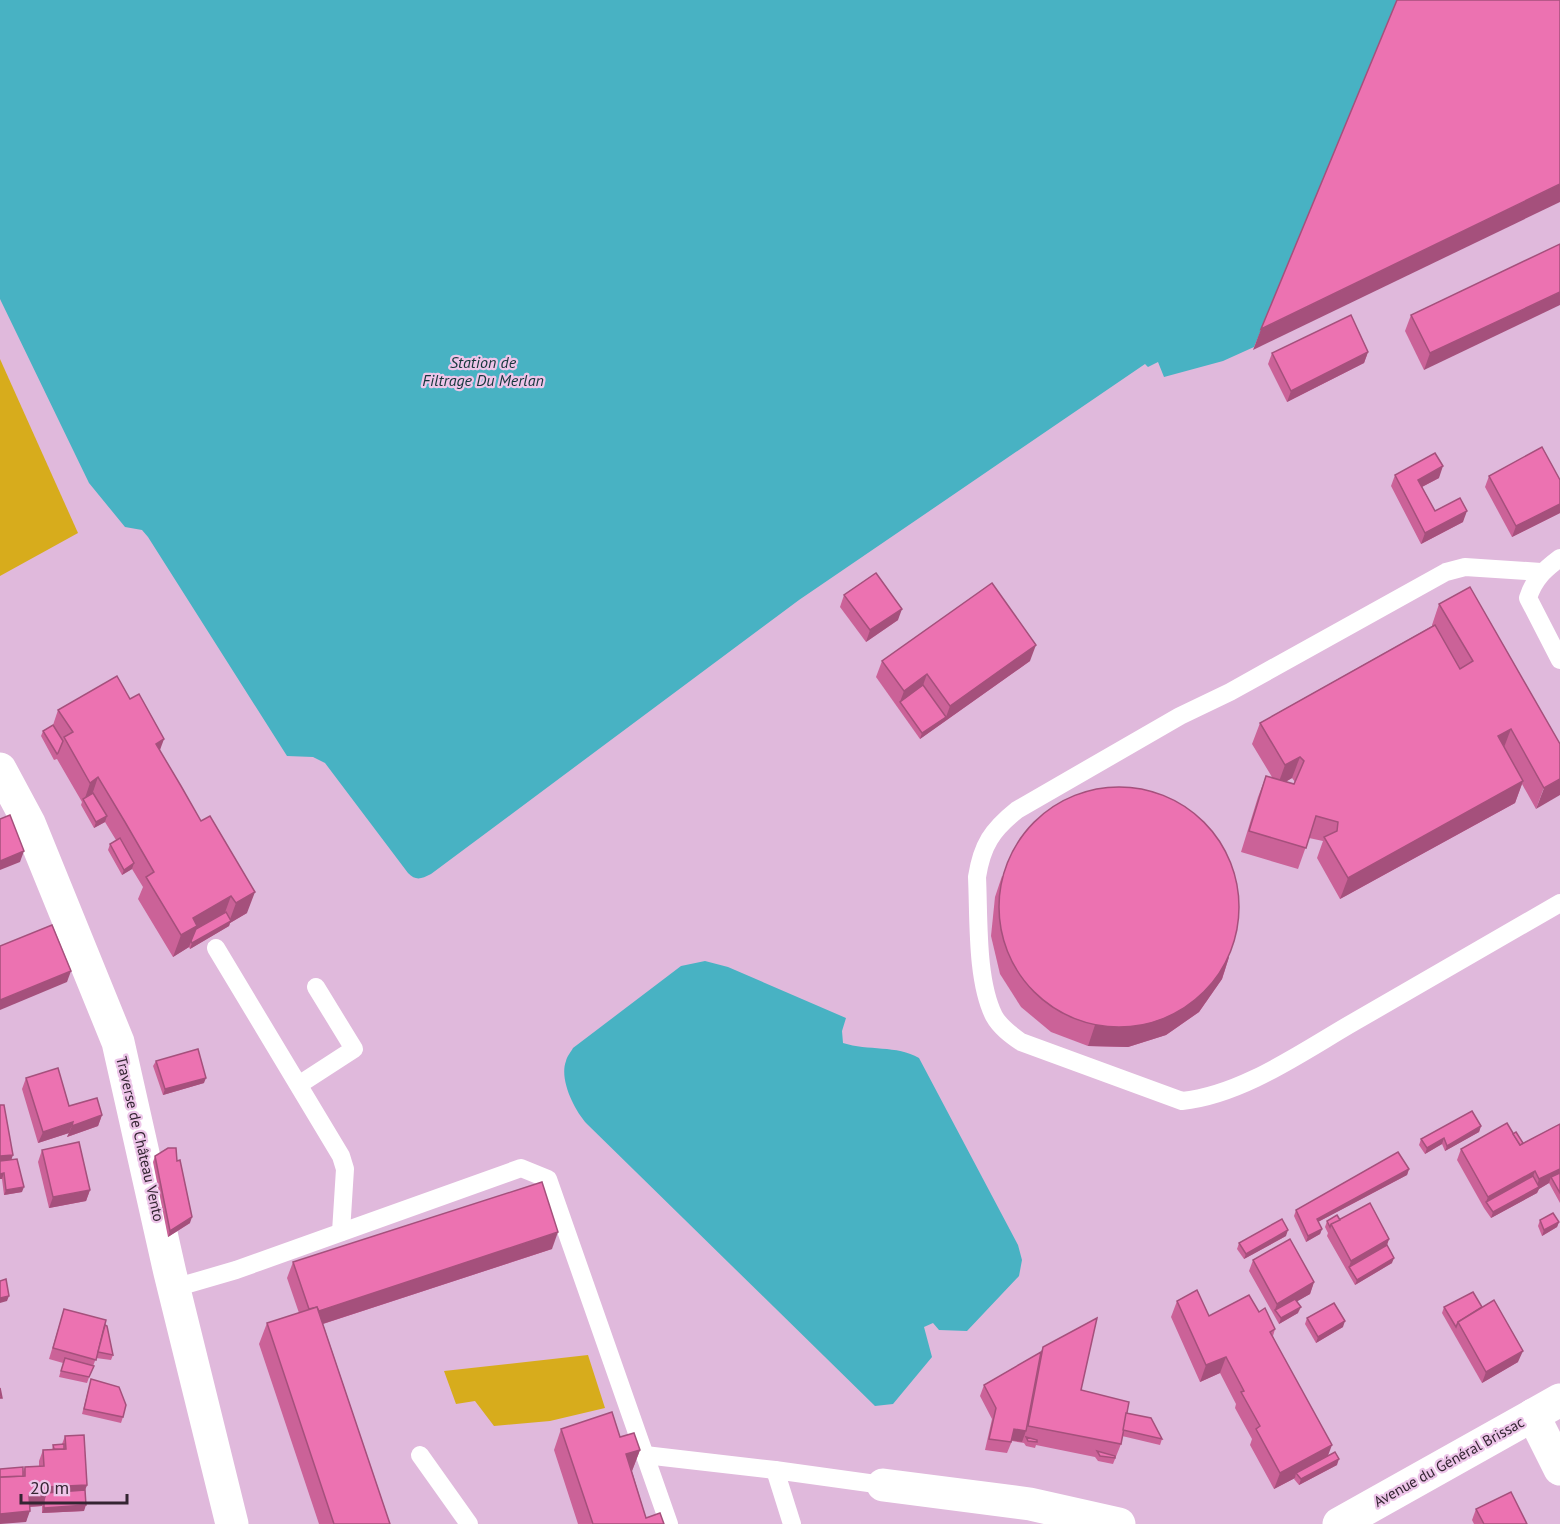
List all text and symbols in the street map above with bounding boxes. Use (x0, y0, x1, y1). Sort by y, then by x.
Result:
water label: Station de Filtrage Du Merlan (422, 352, 544, 390)
street label: Traverse de Château Vento (112, 1054, 169, 1223)
street label: Avenue du Général Brissac (1370, 1412, 1528, 1511)
scale bar (21, 1467, 128, 1505)
text: 20 m (30, 1476, 69, 1499)

